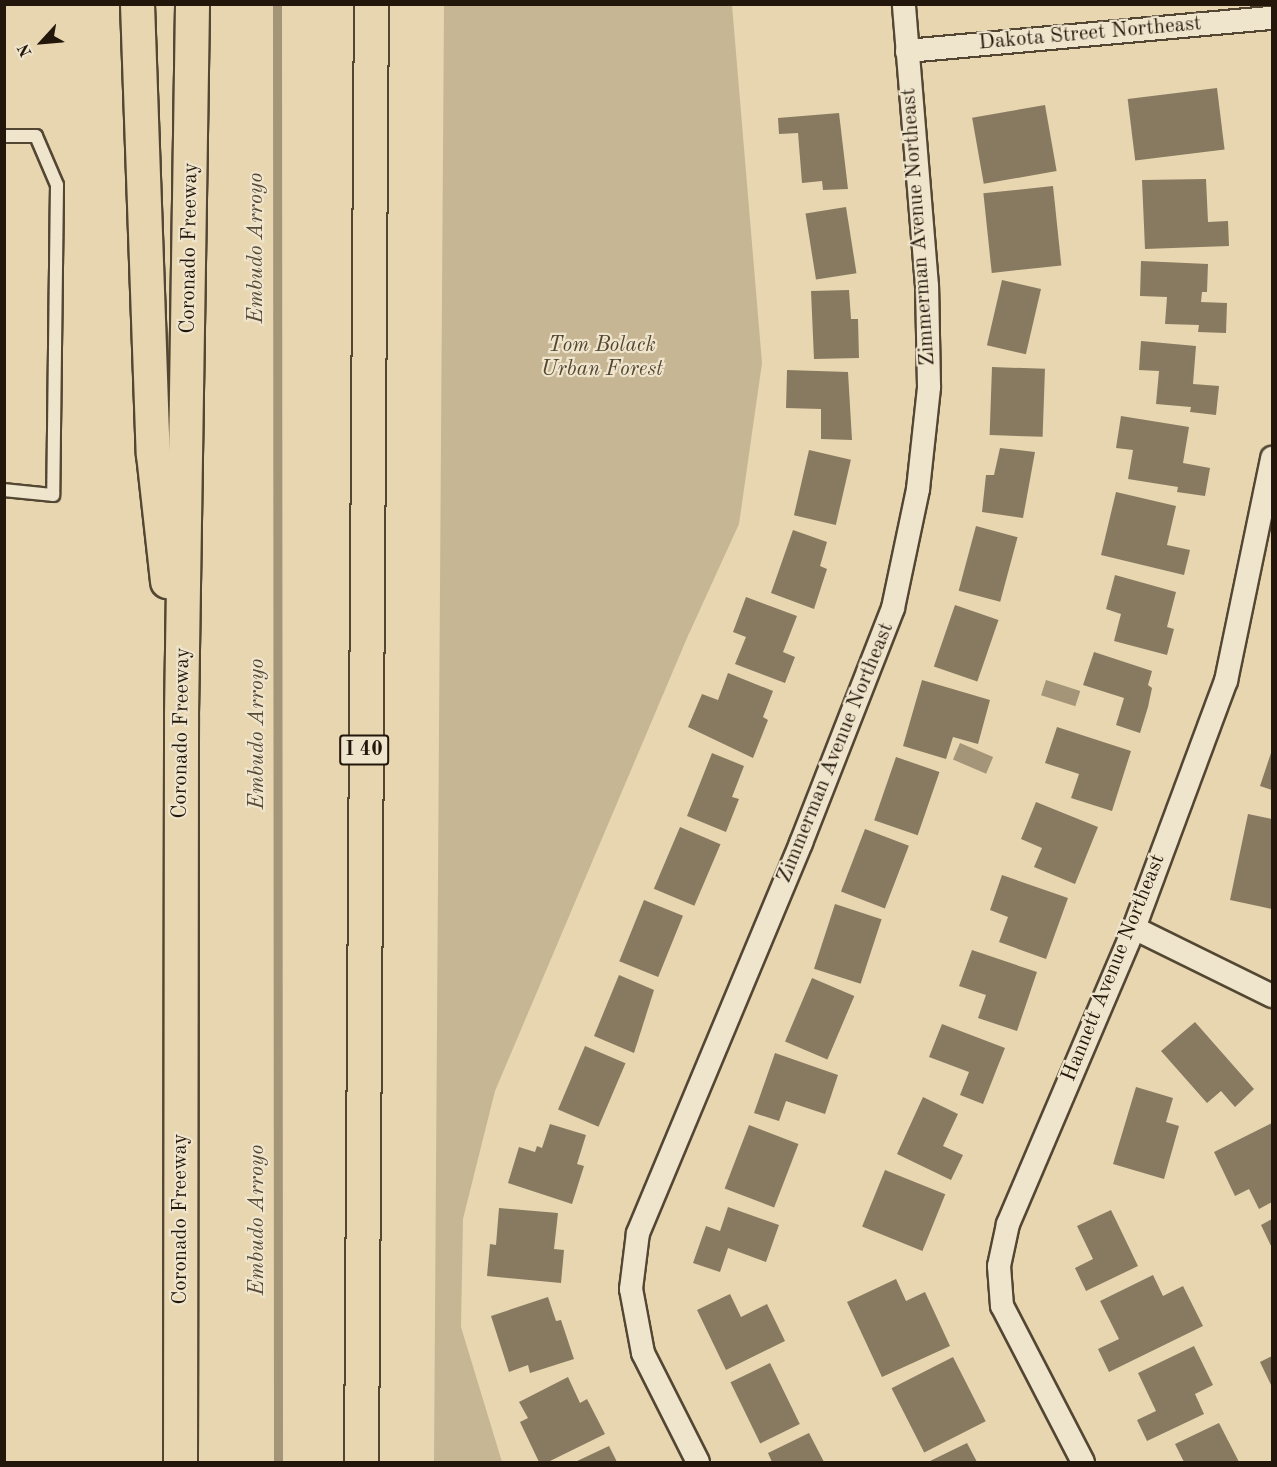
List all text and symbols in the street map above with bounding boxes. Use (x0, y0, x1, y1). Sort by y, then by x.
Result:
north arrow (12, 12, 72, 72)
street label: Dakota Street Northeast (977, 12, 1203, 56)
text: N (16, 41, 36, 59)
street label: Zimmerman Avenue Northeast (897, 87, 941, 367)
street label: Coronado Freeway (176, 162, 204, 334)
water label: Embudo Arroyo (244, 173, 270, 323)
park label: Tom Bolack Urban Forest (541, 333, 663, 383)
street label: Zimmerman Avenue Northeast (772, 619, 900, 887)
street label: Coronado Freeway (168, 647, 196, 819)
water label: Embudo Arroyo (245, 659, 271, 809)
road number: I 40 (338, 733, 389, 767)
street label: Hannett Avenue Northeast (1057, 851, 1171, 1085)
street label: Coronado Freeway (168, 1133, 194, 1305)
water label: Embudo Arroyo (245, 1145, 271, 1295)

